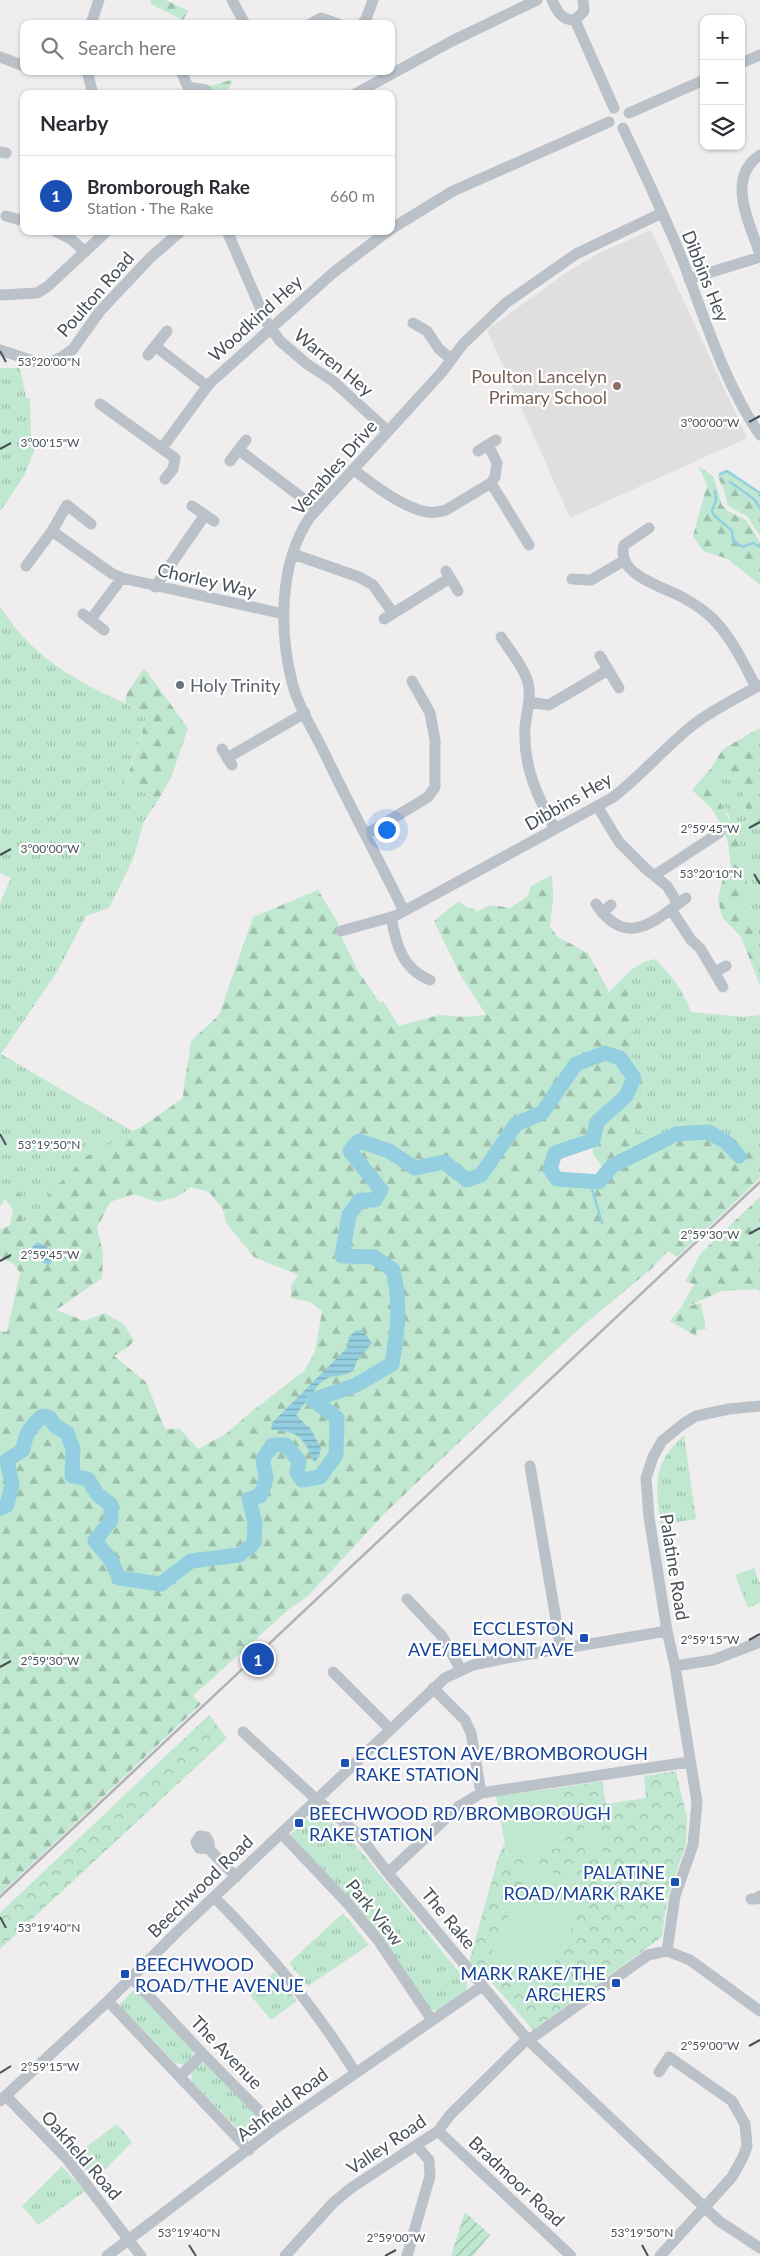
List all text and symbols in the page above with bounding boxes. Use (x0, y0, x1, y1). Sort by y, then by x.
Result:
map controls (700, 15, 745, 150)
button: + (700, 15, 745, 60)
search box (20, 20, 395, 75)
icon: search (38, 34, 66, 62)
text: Search here (78, 36, 176, 59)
button: − (700, 60, 745, 105)
button: layers (700, 105, 745, 150)
text: Nearby (40, 110, 108, 135)
text: Bromborough Rake (87, 175, 250, 198)
text: 1 (51, 186, 61, 205)
text: 660 m (330, 186, 375, 205)
text: Station · The Rake (87, 198, 213, 217)
street label: Dibbins Hey (678, 227, 735, 326)
street label: Poulton Road (52, 247, 138, 341)
street label: Woodkind Hey (204, 270, 307, 366)
street label: Warren Hey (290, 323, 379, 401)
text: 53°20'00"N (18, 354, 80, 369)
place label: Poulton Lancelyn Primary School (471, 365, 607, 408)
marker: Poulton Lancelyn Primary School (611, 380, 623, 392)
street label: Venables Drive (287, 415, 381, 519)
text: 3°00'00"W (680, 415, 740, 430)
text: 3°00'15"W (20, 435, 80, 450)
street label: Chorley Way (155, 558, 259, 602)
place label: Holy Trinity (190, 674, 281, 696)
marker: Holy Trinity (174, 679, 186, 691)
street label: Dibbins Hey (521, 767, 616, 835)
your location (374, 817, 400, 843)
text: 2°59'45"W (680, 821, 740, 836)
text: 3°00'00"W (20, 841, 80, 856)
text: 53°20'10"N (680, 866, 742, 881)
text: 53°19'50"N (18, 1137, 80, 1152)
text: 2°59'30"W (680, 1227, 740, 1242)
text: 2°59'45"W (20, 1247, 80, 1262)
street label: Palatine Road (656, 1512, 694, 1622)
place label: ECCLESTON AVE/BELMONT AVE (408, 1617, 574, 1660)
marker: ECCLESTON AVE/BELMONT AVE (578, 1632, 590, 1644)
text: 2°59'15"W (680, 1632, 740, 1647)
pin: 1 (242, 1640, 274, 1678)
text: 2°59'30"W (20, 1653, 80, 1668)
place label: ECCLESTON AVE/BROMBOROUGH RAKE STATION (355, 1742, 648, 1785)
marker: ECCLESTON AVE/BROMBOROUGH RAKE STATION (339, 1757, 351, 1769)
place label: BEECHWOOD RD/BROMBOROUGH RAKE STATION (309, 1802, 611, 1845)
marker: BEECHWOOD RD/BROMBOROUGH RAKE STATION (293, 1817, 305, 1829)
street label: Beechwood Road (143, 1830, 257, 1942)
place label: PALATINE ROAD/MARK RAKE (503, 1861, 665, 1904)
street label: Park View (342, 1874, 408, 1950)
marker: PALATINE ROAD/MARK RAKE (669, 1876, 681, 1888)
street label: The Rake (417, 1883, 481, 1953)
text: 53°19'40"N (18, 1920, 80, 1935)
place label: BEECHWOOD ROAD/THE AVENUE (135, 1953, 304, 1996)
place label: MARK RAKE/THE ARCHERS (461, 1962, 606, 2005)
marker: BEECHWOOD ROAD/THE AVENUE (119, 1968, 131, 1980)
marker: MARK RAKE/THE ARCHERS (610, 1977, 622, 1989)
street label: The Avenue (187, 2011, 267, 2093)
text: 2°59'00"W (680, 2038, 740, 2053)
text: 2°59'15"W (20, 2059, 80, 2074)
street label: Ashfield Road (232, 2063, 332, 2145)
street label: Oakfield Road (37, 2106, 127, 2204)
street label: Valley Road (342, 2109, 430, 2179)
street label: Bradmoor Road (465, 2131, 569, 2231)
text: 53°19'40"N (158, 2225, 220, 2240)
text: 53°19'50"N (611, 2225, 673, 2240)
text: 2°59'00"W (366, 2230, 426, 2245)

